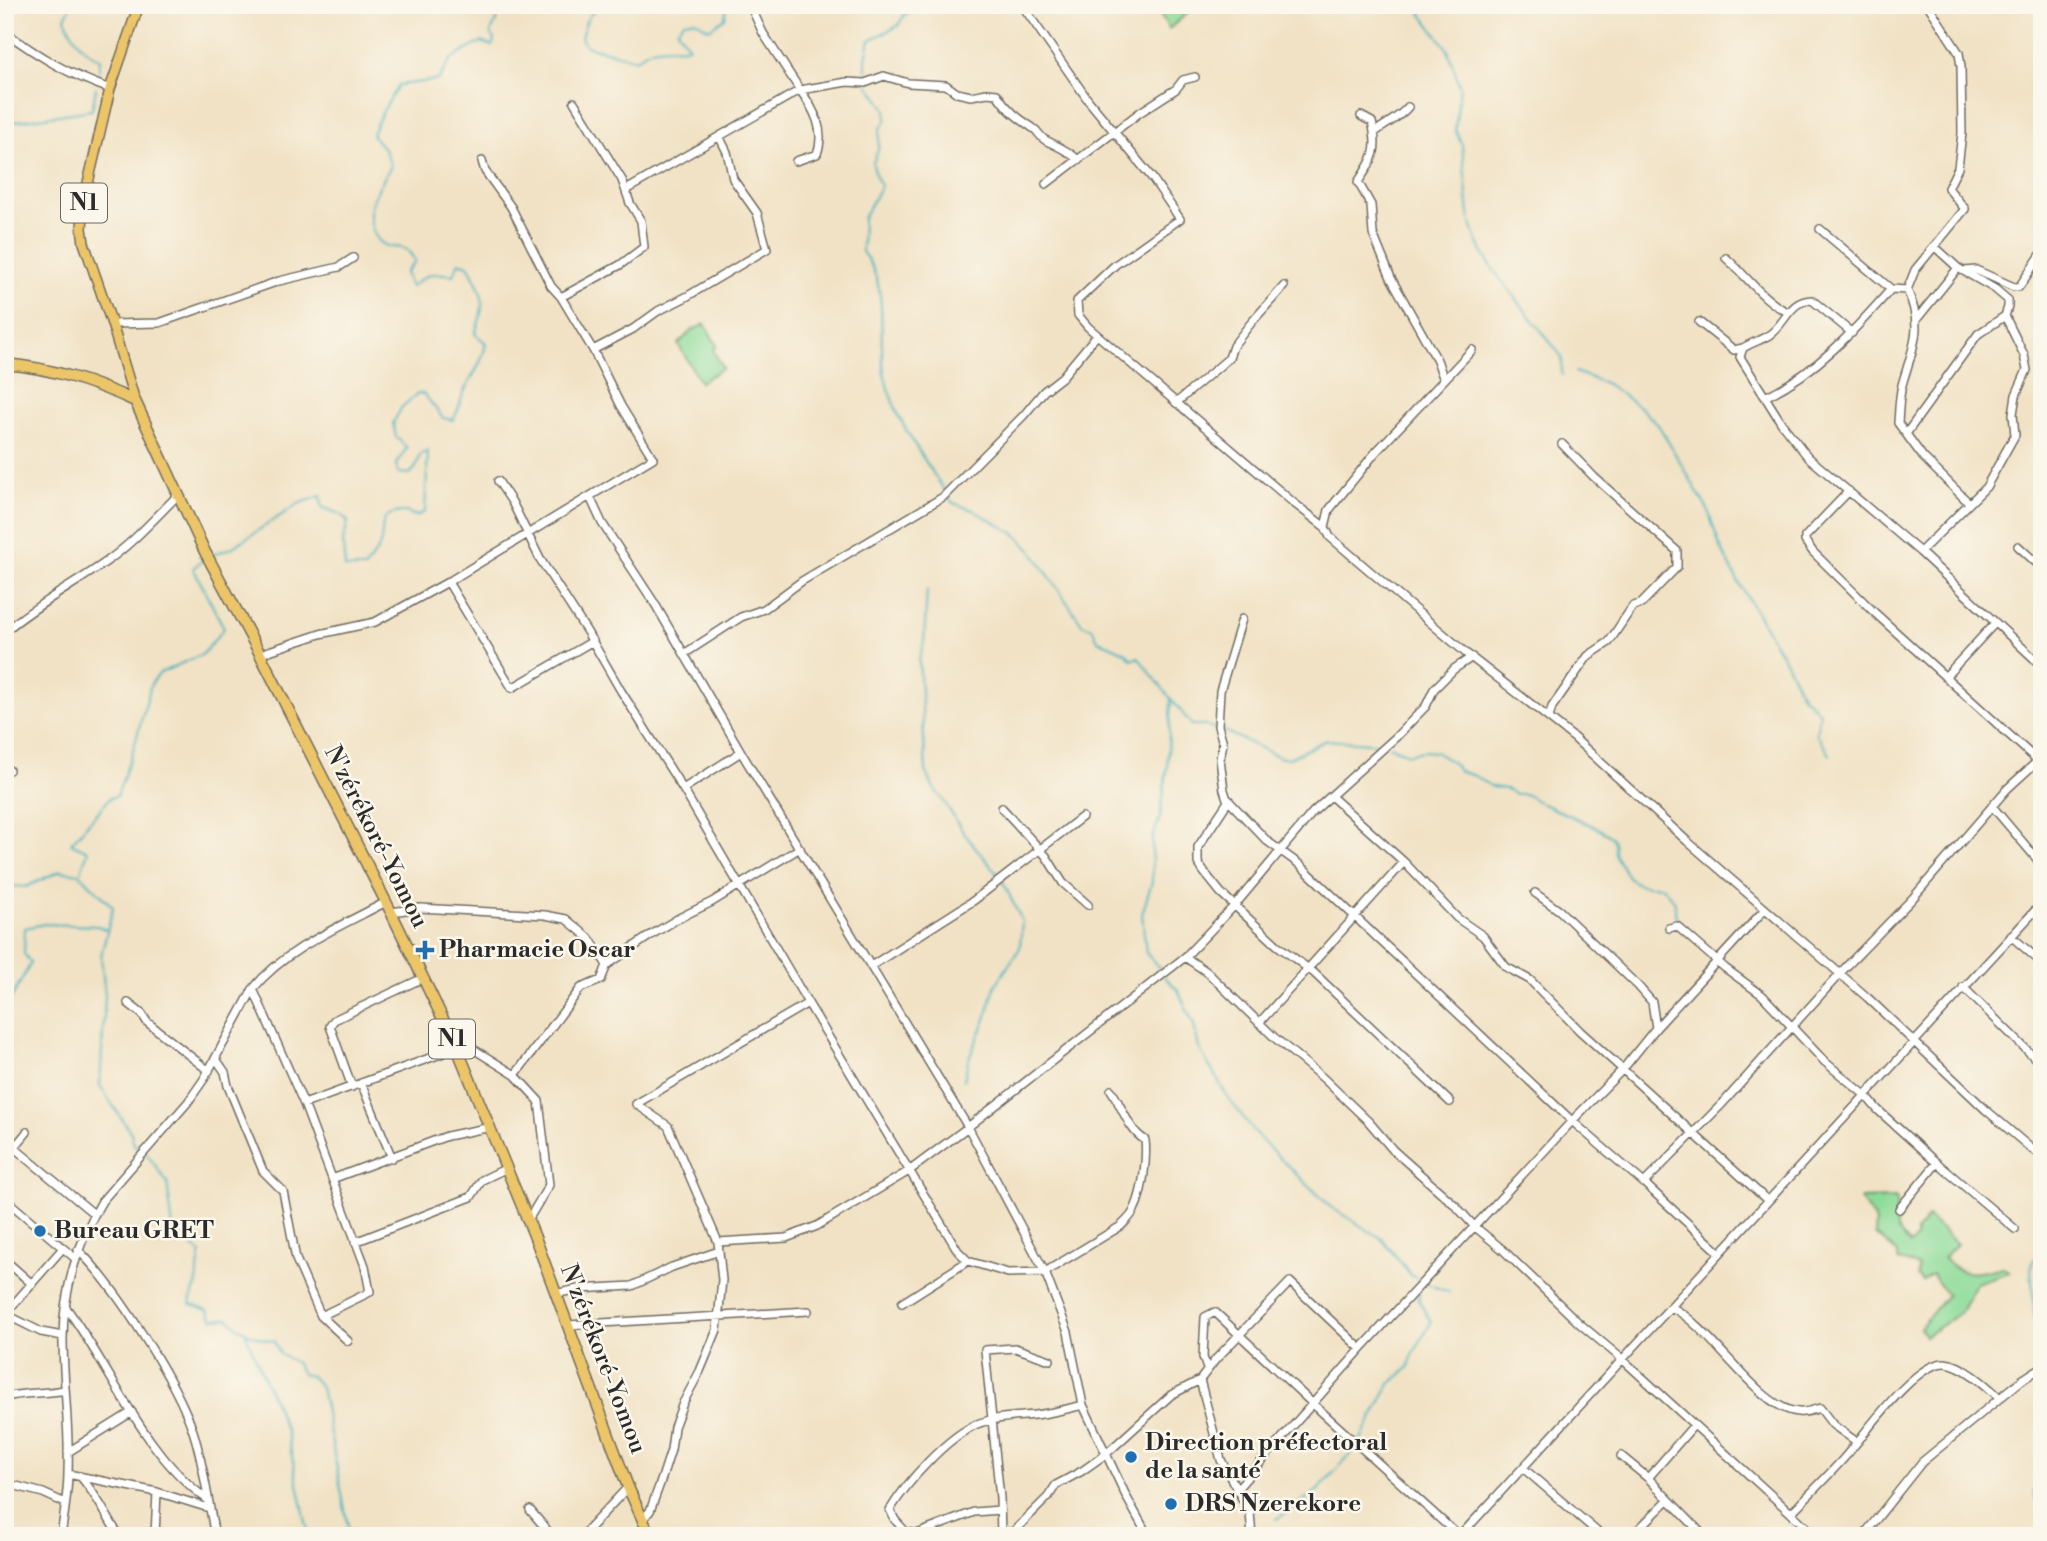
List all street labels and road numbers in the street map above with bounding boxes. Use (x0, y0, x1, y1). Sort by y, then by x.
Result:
road number: N1 (61, 184, 107, 222)
street label: N'zérékoré-Yomou (317, 741, 435, 933)
road number: N1 (429, 1020, 475, 1058)
street label: N'zérékoré-Yomou (553, 1260, 653, 1458)

